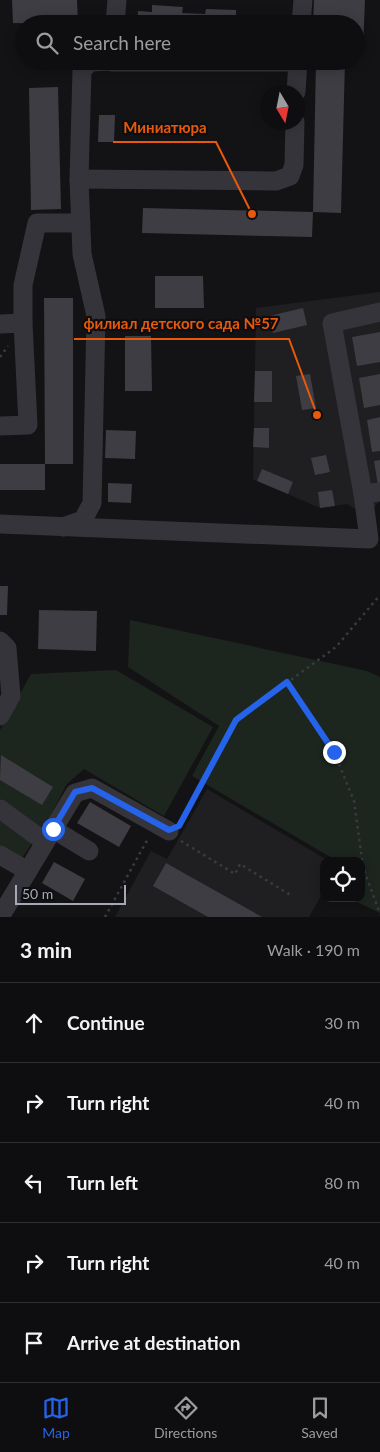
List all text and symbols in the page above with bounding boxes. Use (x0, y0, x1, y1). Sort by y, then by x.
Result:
search box (15, 15, 365, 70)
icon: search (33, 29, 61, 57)
text: Search here (73, 31, 171, 54)
north arrow (260, 85, 305, 130)
callout: Миниатюра (113, 112, 216, 142)
text: Миниатюра (123, 118, 207, 136)
callout: филиал детского сада №57 (74, 309, 289, 339)
text: филиал детского сада №57 (83, 314, 279, 332)
route end (323, 741, 346, 764)
route start (42, 818, 65, 841)
map controls (320, 857, 365, 902)
button: locate (320, 857, 365, 902)
scale bar (15, 882, 126, 905)
text: 50 m (22, 885, 53, 902)
text: 3 min (20, 937, 72, 962)
text: Walk · 190 m (267, 940, 360, 959)
icon: ahead (20, 1009, 48, 1037)
text: Continue (67, 1011, 145, 1034)
text: 30 m (324, 1013, 360, 1032)
icon: right (20, 1089, 48, 1117)
text: Turn right (67, 1091, 149, 1114)
text: 40 m (324, 1093, 360, 1112)
icon: left (20, 1169, 48, 1197)
text: Turn left (67, 1171, 138, 1194)
text: 80 m (324, 1173, 360, 1192)
icon: right (20, 1249, 48, 1277)
text: Turn right (67, 1251, 149, 1274)
text: 40 m (324, 1253, 360, 1272)
icon: arrive (20, 1329, 48, 1357)
text: Arrive at destination (67, 1331, 240, 1354)
tab: Map (42, 1394, 70, 1441)
tab: Directions (154, 1394, 217, 1441)
tab: Saved (301, 1394, 338, 1441)

